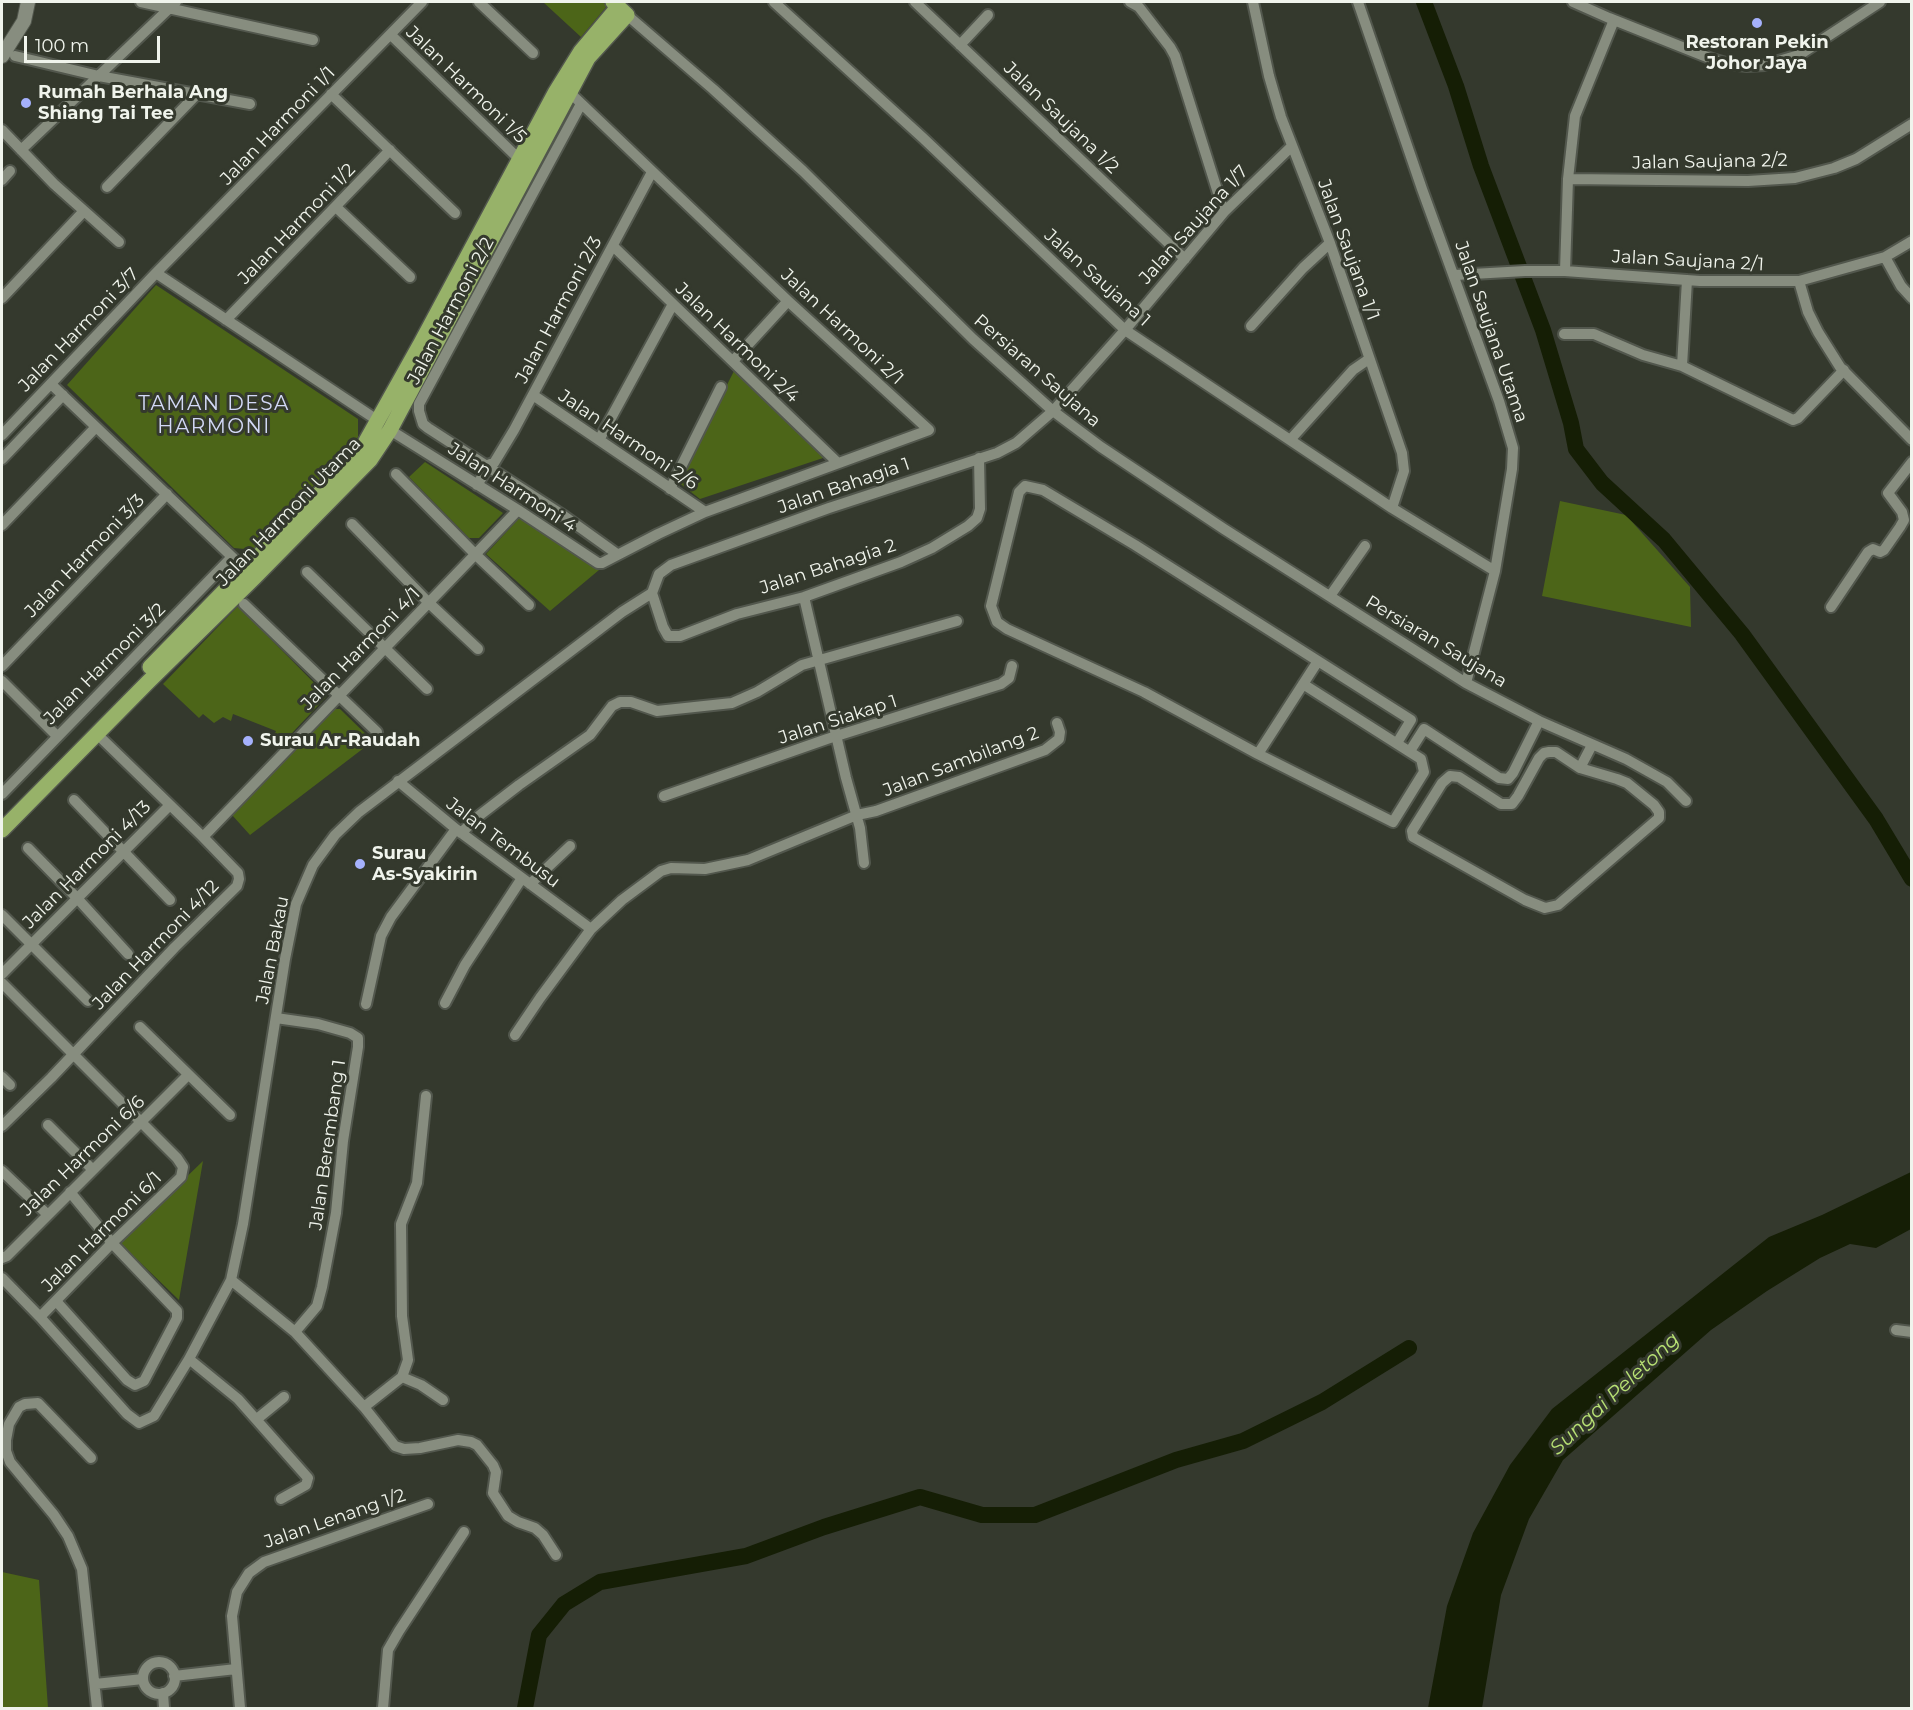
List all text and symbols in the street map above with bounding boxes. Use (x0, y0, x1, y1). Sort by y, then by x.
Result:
marker: Restoran Pekin Johor Jaya (1750, 16, 1764, 30)
street label: Jalan Harmoni 1/5 (401, 22, 531, 148)
scale bar (27, 24, 164, 62)
place label: Restoran Pekin Johor Jaya (1685, 32, 1829, 74)
text: 100 m (35, 35, 89, 57)
street label: Jalan Saujana 1/2 (999, 58, 1123, 178)
street label: Jalan Harmoni 1/1 (216, 62, 340, 190)
place label: Rumah Berhala Ang Shiang Tai Tee (38, 82, 228, 124)
marker: Rumah Berhala Ang Shiang Tai Tee (19, 96, 33, 110)
street label: Jalan Saujana 2/2 (1632, 150, 1788, 174)
street label: Jalan Harmoni 1/2 (234, 159, 360, 289)
street label: Jalan Saujana 1/7 (1135, 161, 1253, 289)
street label: Jalan Saujana 1/1 (1312, 177, 1384, 323)
street label: Jalan Saujana 1 (1039, 225, 1155, 331)
street label: Jalan Harmoni 2/3 (511, 233, 607, 387)
street label: Jalan Harmoni 2/2 (403, 234, 499, 388)
street label: Jalan Saujana Utama (1450, 238, 1532, 426)
street label: Jalan Saujana 2/1 (1611, 246, 1765, 276)
street label: Jalan Harmoni 3/7 (14, 264, 144, 396)
street label: Jalan Harmoni 2/1 (776, 265, 908, 389)
street label: Jalan Harmoni 2/4 (671, 278, 803, 408)
street label: Persiaran Saujana (969, 310, 1105, 432)
street label: Jalan Harmoni 2/6 (554, 385, 702, 495)
district label: TAMAN DESA HARMONI (138, 392, 290, 439)
street label: Jalan Harmoni Utama (212, 433, 366, 591)
street label: Jalan Harmoni 4 (444, 439, 580, 537)
street label: Jalan Bahagia 1 (775, 453, 913, 519)
street label: Jalan Harmoni 3/3 (21, 490, 149, 622)
street label: Jalan Bahagia 2 (757, 535, 899, 599)
street label: Jalan Harmoni 4/1 (297, 583, 425, 715)
street label: Persiaran Saujana (1361, 591, 1511, 693)
street label: Jalan Harmoni 3/2 (40, 599, 170, 729)
street label: Jalan Siakap 1 (776, 691, 900, 749)
street label: Jalan Sambilang 2 (880, 722, 1042, 802)
place label: Surau Ar-Raudah (260, 730, 420, 752)
marker: Surau Ar-Raudah (241, 734, 255, 748)
street label: Jalan Tembusu (442, 793, 564, 893)
street label: Jalan Harmoni 4/13 (19, 797, 155, 933)
place label: Surau As-Syakirin (372, 843, 478, 886)
marker: Surau As-Syakirin (353, 857, 367, 871)
street label: Jalan Harmoni 4/12 (88, 876, 224, 1014)
street label: Jalan Bakau (252, 894, 294, 1006)
street label: Jalan Berembang 1 (305, 1058, 351, 1232)
street label: Jalan Harmoni 6/6 (16, 1091, 150, 1221)
street label: Jalan Harmoni 6/1 (38, 1168, 166, 1296)
water label: Sungai Peletong (1545, 1328, 1685, 1460)
street label: Jalan Lenang 1/2 (261, 1485, 409, 1553)

